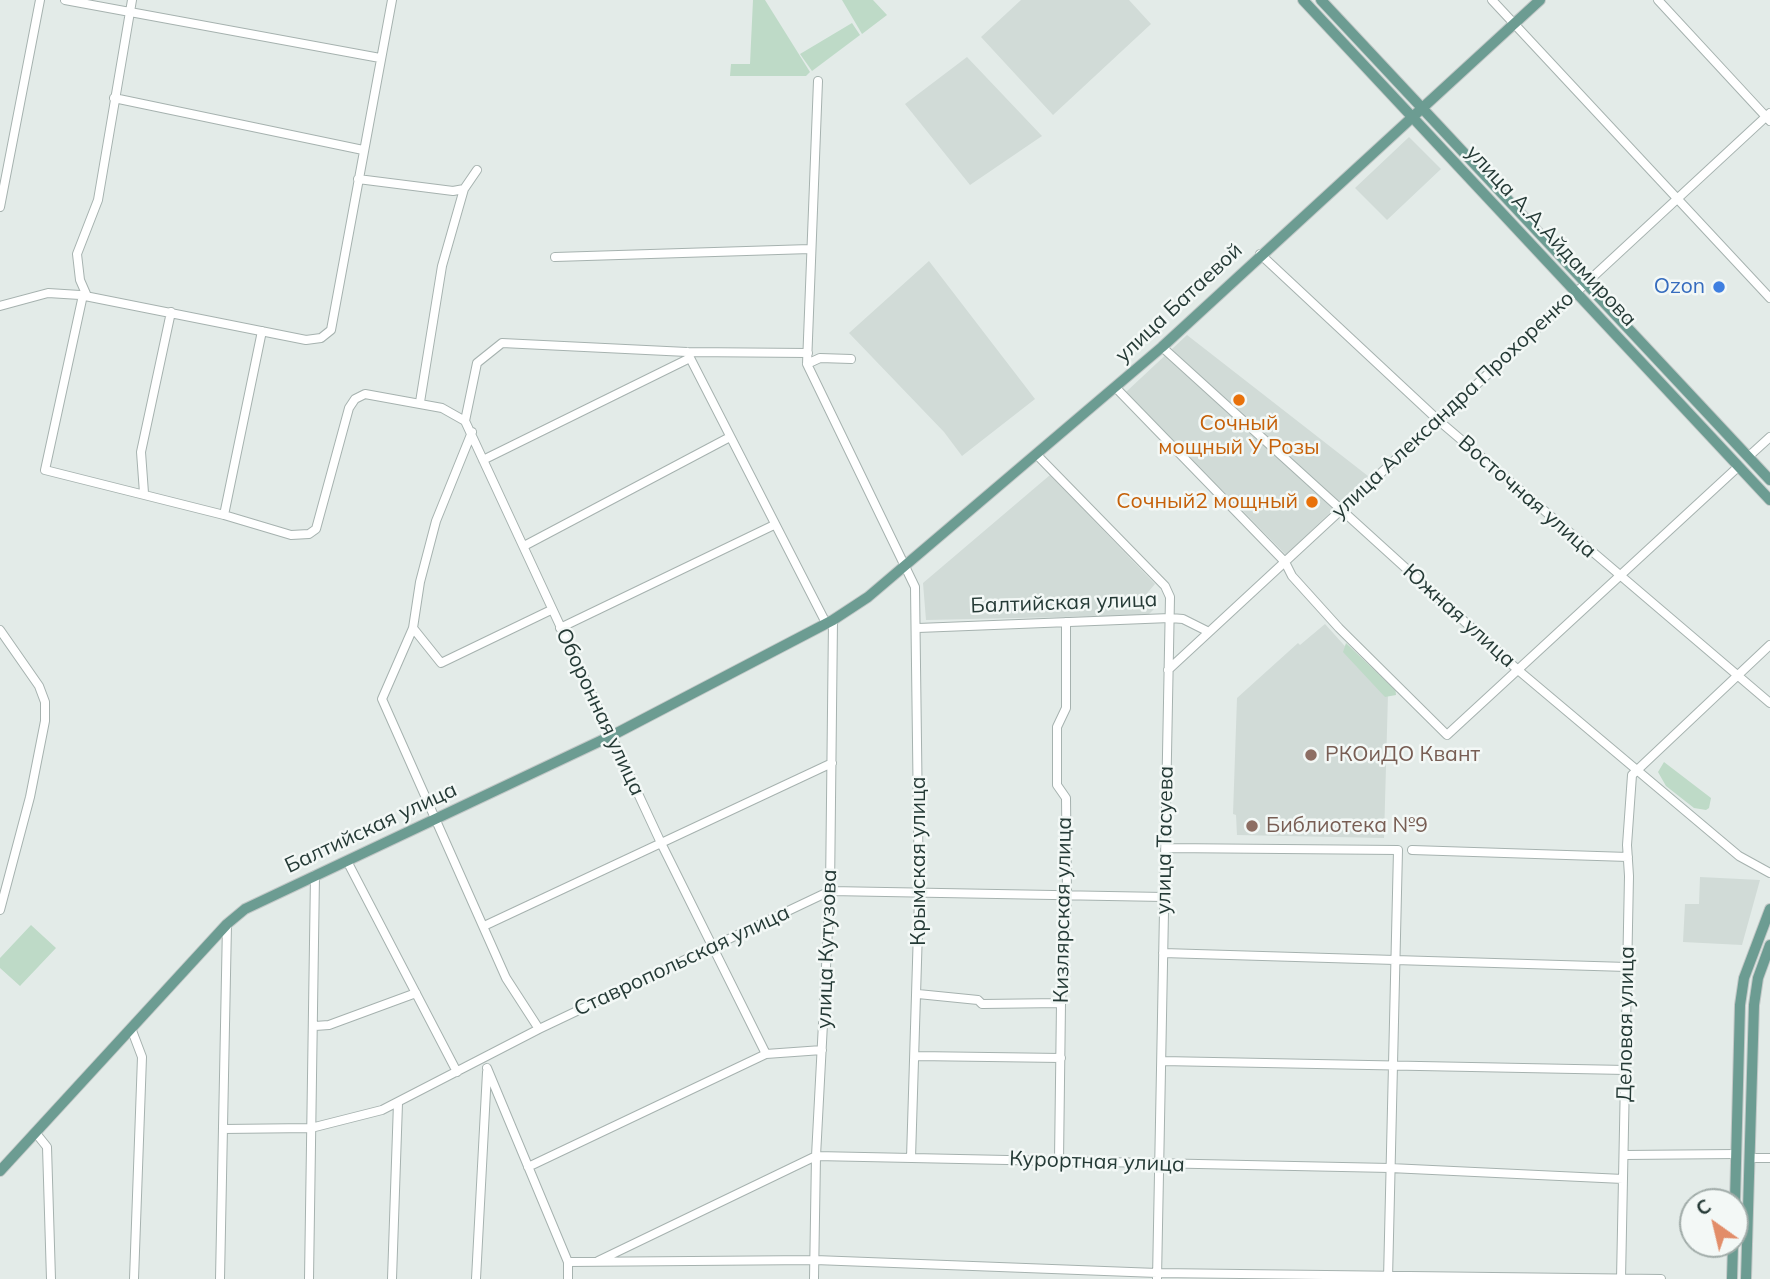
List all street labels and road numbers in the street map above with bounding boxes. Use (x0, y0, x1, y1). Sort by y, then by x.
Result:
street label: улица А.А.Айдамирова (1460, 140, 1642, 332)
street label: улица Батаевой (1110, 238, 1248, 368)
street label: улица Александра Прохоренко (1327, 286, 1579, 524)
street label: Восточная улица (1453, 430, 1601, 564)
street label: Южная улица (1398, 559, 1520, 673)
street label: Балтийская улица (970, 587, 1158, 619)
street label: Оборонная улица (550, 624, 650, 800)
street label: улица Тасуева (1151, 766, 1179, 914)
street label: Крымская улица (906, 776, 932, 946)
street label: Балтийская улица (281, 777, 461, 879)
street label: Кизлярская улица (1049, 817, 1077, 1003)
street label: улица Кутузова (812, 869, 842, 1029)
street label: Ставропольская улица (570, 900, 794, 1022)
street label: Деловая улица (1612, 946, 1640, 1102)
street label: Курортная улица (1009, 1146, 1185, 1178)

